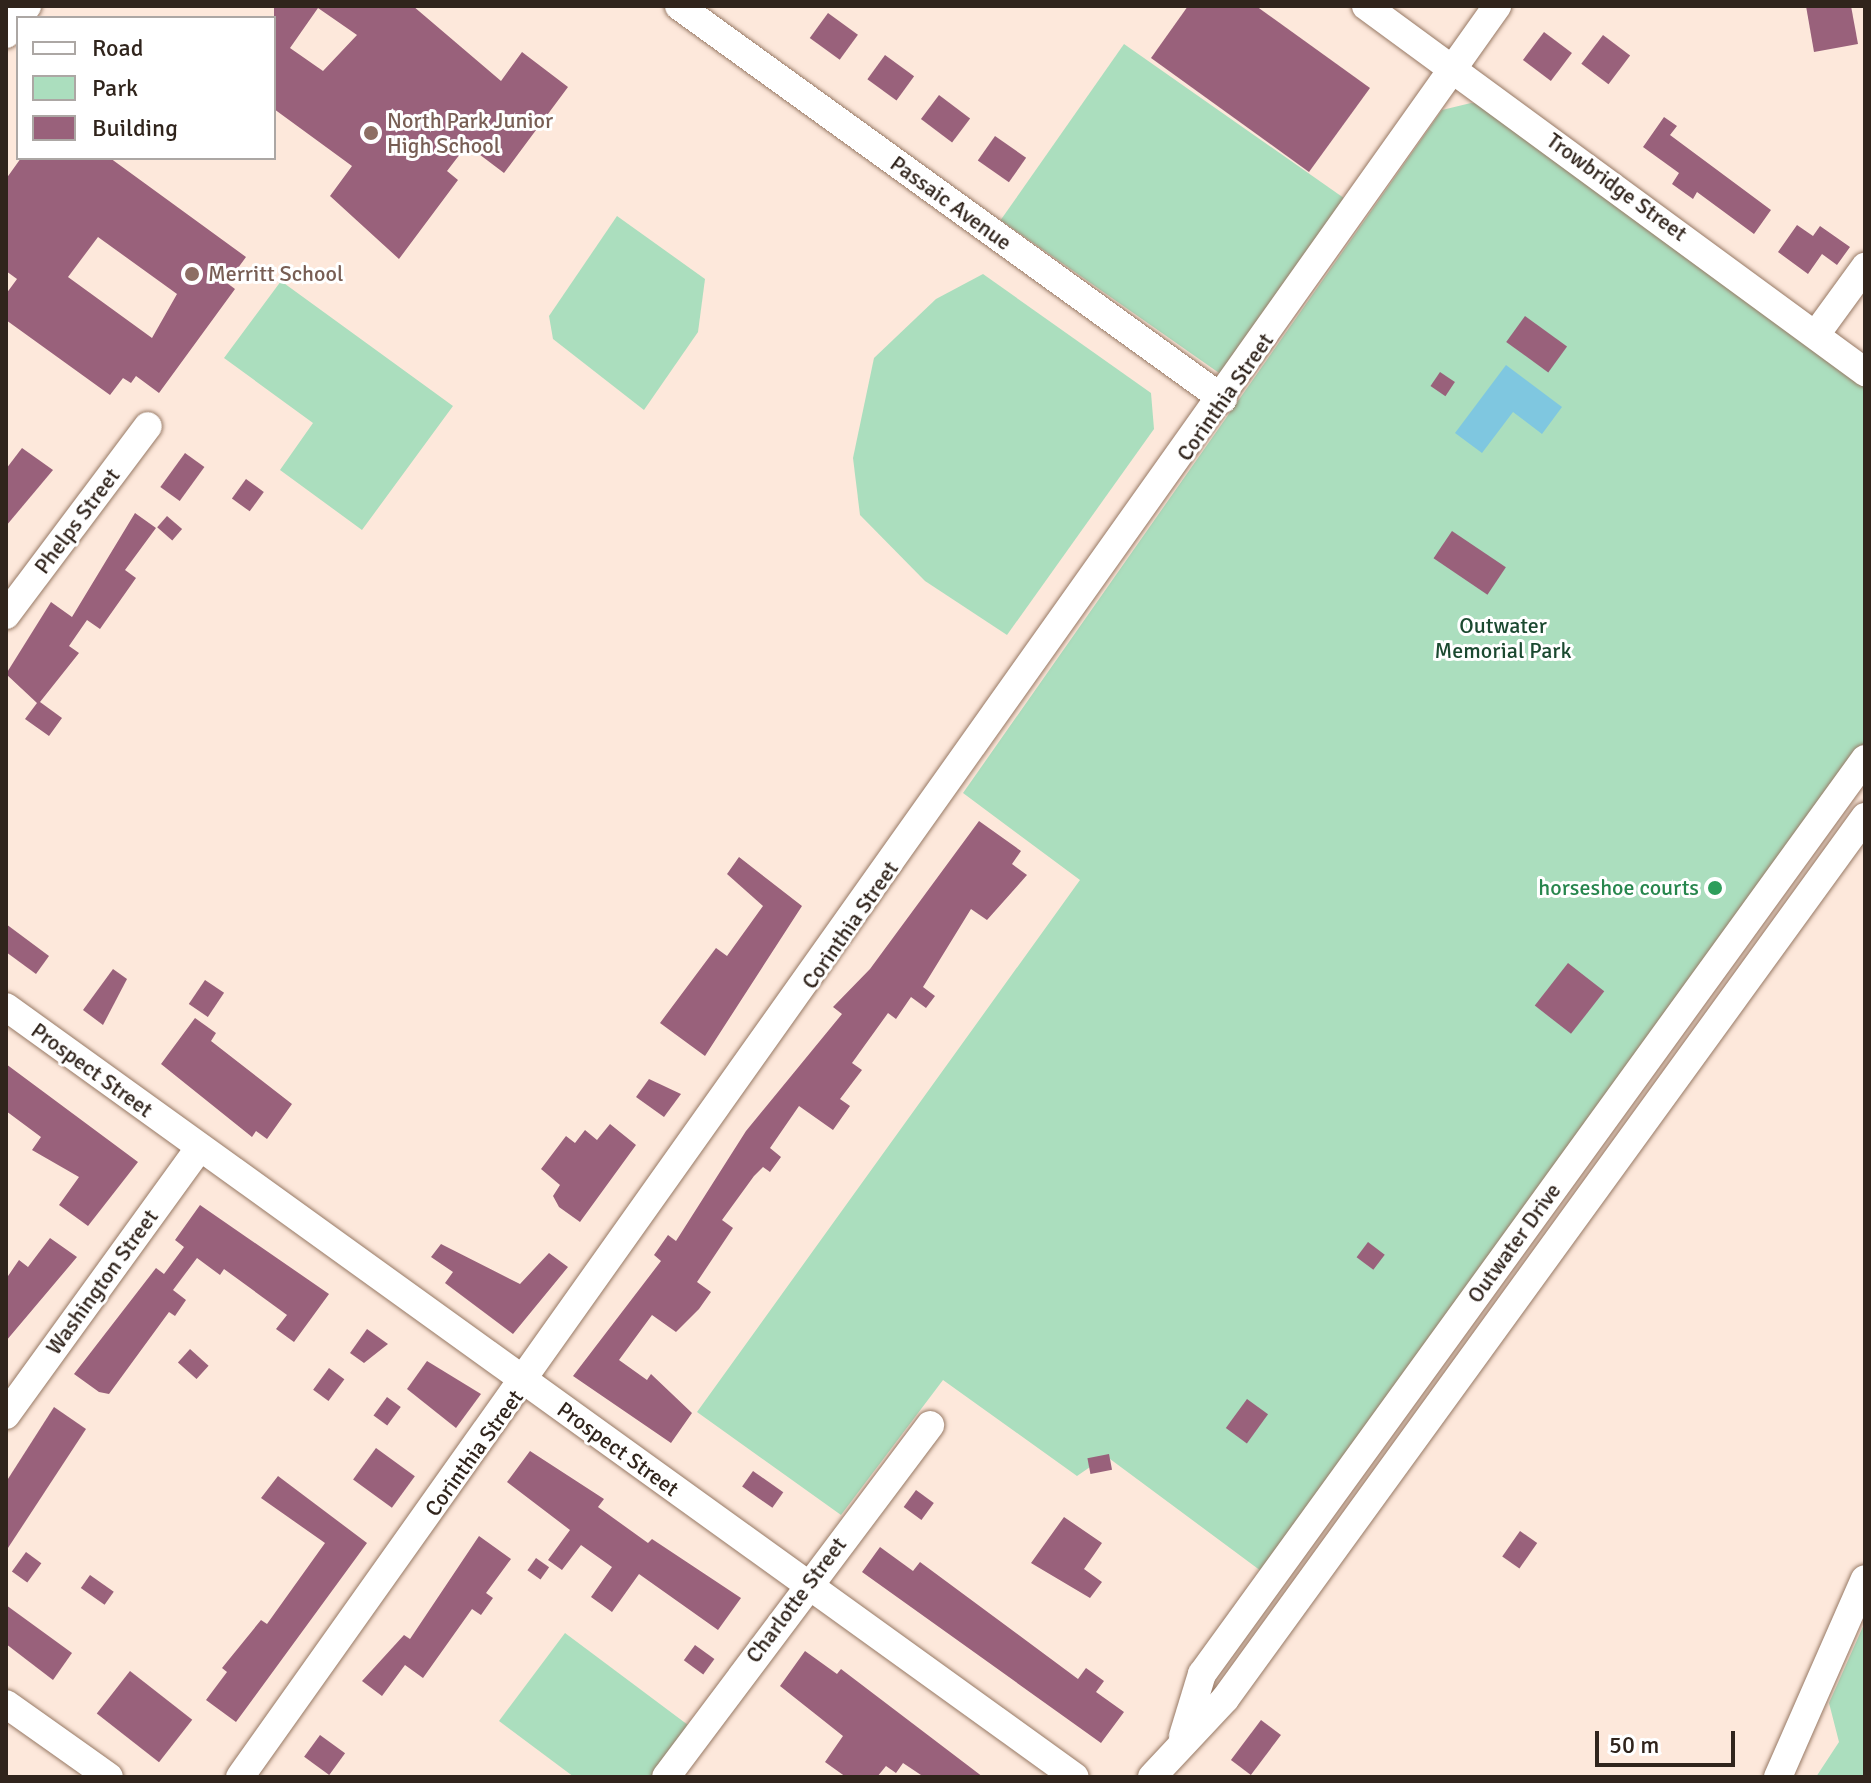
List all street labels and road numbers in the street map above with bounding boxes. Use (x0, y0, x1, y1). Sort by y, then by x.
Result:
street label: Trowbridge Street (1542, 127, 1692, 247)
street label: Passaic Avenue (885, 150, 1017, 256)
street label: Corinthia Street (1171, 328, 1279, 466)
street label: Phelps Street (29, 463, 125, 579)
street label: Corinthia Street (796, 856, 904, 994)
street label: Prospect Street (26, 1017, 158, 1123)
street label: Outwater Drive (1462, 1178, 1566, 1308)
street label: Washington Street (40, 1204, 164, 1360)
street label: Corinthia Street (419, 1385, 529, 1521)
street label: Prospect Street (552, 1396, 684, 1502)
street label: Charlotte Street (740, 1532, 852, 1668)

